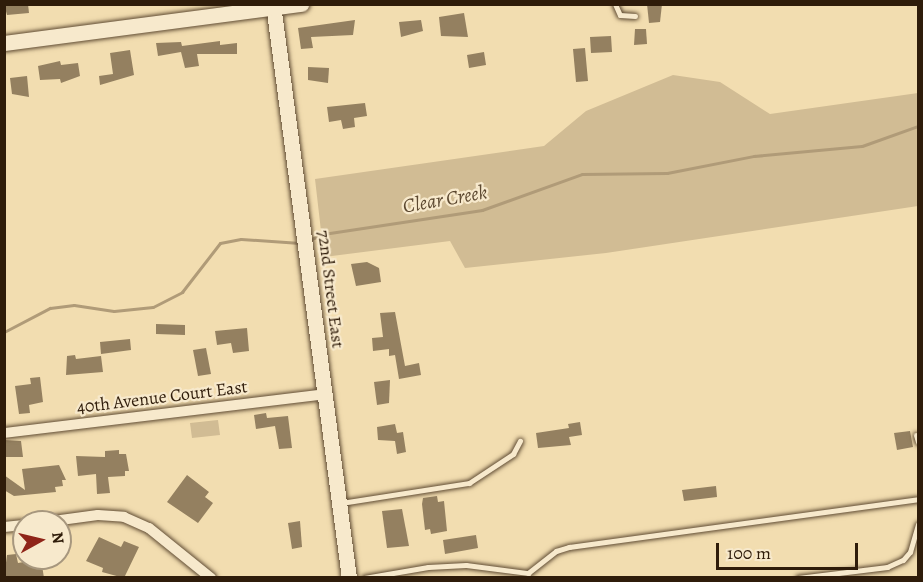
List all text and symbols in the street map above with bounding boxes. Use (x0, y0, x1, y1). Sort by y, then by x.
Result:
water label: Clear Creek (401, 180, 489, 218)
street label: 72nd Street East (313, 229, 349, 349)
street label: 40th Avenue Court East (75, 376, 249, 418)
north arrow (12, 510, 72, 570)
text: N (46, 530, 70, 545)
scale bar (719, 531, 862, 569)
text: 100 m (727, 541, 771, 565)

